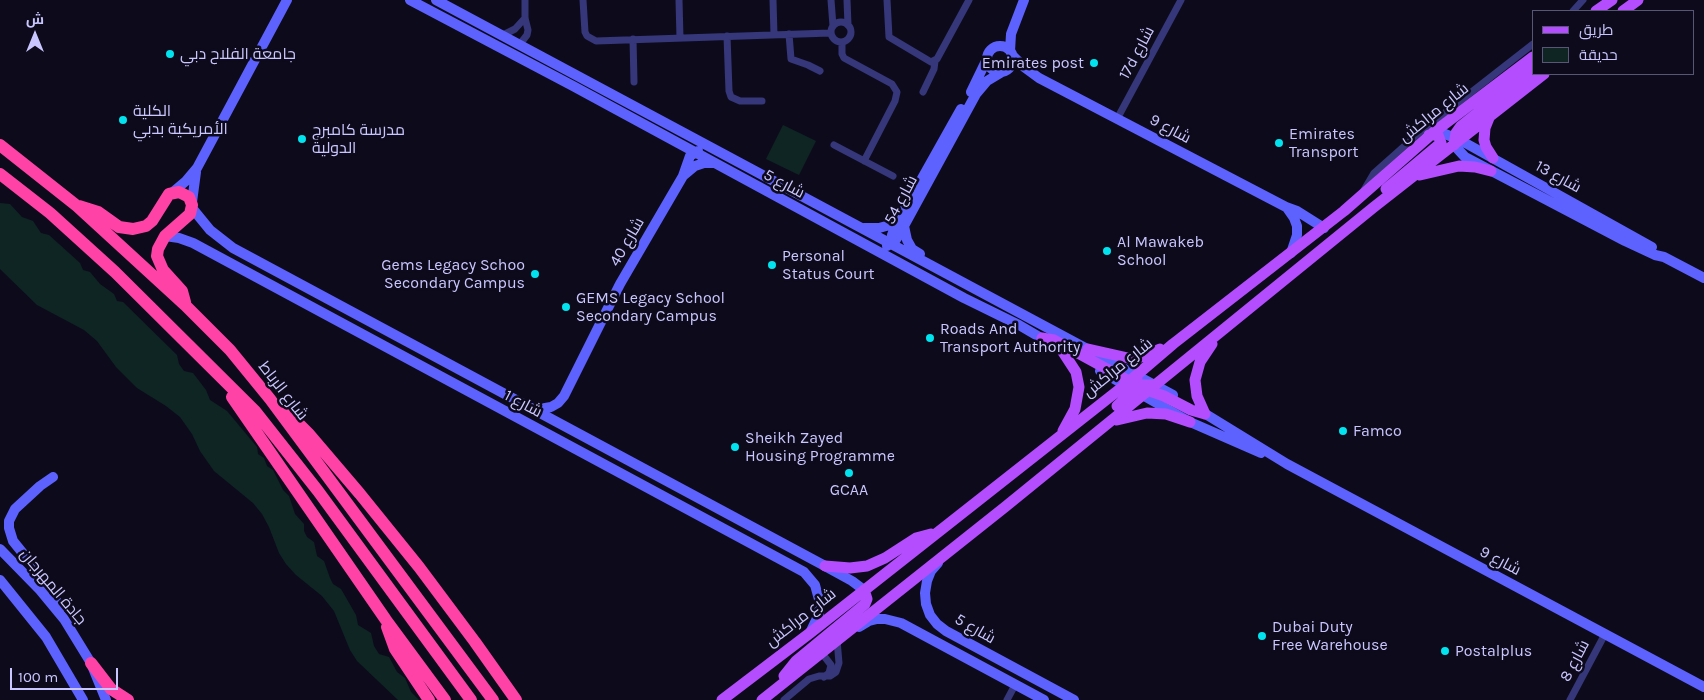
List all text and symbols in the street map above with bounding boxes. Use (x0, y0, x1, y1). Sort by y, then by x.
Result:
north arrow (10, 10, 60, 60)
legend (1532, 10, 1694, 75)
text: ش (26, 11, 44, 28)
text: طريق (1579, 21, 1613, 39)
street label: 17d شارع (1115, 23, 1159, 83)
place label: جامعة الفلاح دبي (180, 44, 296, 64)
text: حديقة (1579, 46, 1618, 64)
marker: جامعة الفلاح دبي (164, 48, 176, 60)
place label: Emirates post (982, 53, 1084, 73)
marker: Emirates post (1088, 57, 1100, 69)
street label: شارع مراكش (1395, 79, 1473, 147)
place label: الكلية الأمريكية بدبي (133, 101, 228, 139)
street label: شارع 9 (1146, 110, 1194, 148)
marker: الكلية الأمريكية بدبي (117, 114, 129, 126)
place label: مدرسة كامبرج الدولية (312, 120, 405, 158)
place label: Emirates Transport (1289, 124, 1358, 162)
marker: مدرسة كامبرج الدولية (296, 133, 308, 145)
marker: Emirates Transport (1273, 137, 1285, 149)
street label: شارع 13 (1532, 157, 1584, 197)
street label: شارع 5 (760, 165, 808, 203)
street label: شارع 54 (880, 172, 922, 228)
street label: شارع 40 (605, 214, 649, 270)
place label: Al Mawakeb School (1117, 232, 1204, 270)
marker: Al Mawakeb School (1101, 245, 1113, 257)
place label: Personal Status Court (782, 246, 874, 284)
place label: Gems Legacy Schoo Secondary Campus (381, 255, 525, 293)
marker: Personal Status Court (766, 259, 778, 271)
marker: Gems Legacy Schoo Secondary Campus (529, 268, 541, 280)
place label: GEMS Legacy School Secondary Campus (576, 288, 725, 326)
marker: GEMS Legacy School Secondary Campus (560, 301, 572, 313)
place label: Roads And Transport Authority (940, 319, 1081, 357)
marker: Roads And Transport Authority (924, 332, 936, 344)
street label: شارع مراكش (1079, 334, 1157, 402)
street label: شارع الرباط (254, 358, 312, 424)
street label: شارع 1 (501, 386, 545, 422)
place label: Famco (1353, 421, 1402, 441)
marker: Famco (1337, 425, 1349, 437)
place label: Sheikh Zayed Housing Programme (745, 428, 895, 466)
marker: Sheikh Zayed Housing Programme (729, 441, 741, 453)
marker: GCAA (843, 467, 855, 479)
place label: GCAA (830, 480, 868, 500)
street label: شارع 9 (1476, 542, 1524, 580)
street label: جادة المهرجان (16, 545, 90, 629)
street label: شارع مراكش (762, 585, 840, 651)
street label: شارع 5 (951, 610, 999, 648)
place label: Dubai Duty Free Warehouse (1272, 617, 1388, 655)
marker: Dubai Duty Free Warehouse (1256, 630, 1268, 642)
street label: شارع 8 (1556, 637, 1594, 685)
place label: Postalplus (1455, 641, 1532, 661)
marker: Postalplus (1439, 645, 1451, 657)
scale bar (12, 658, 120, 690)
text: 100 m (18, 668, 58, 686)

